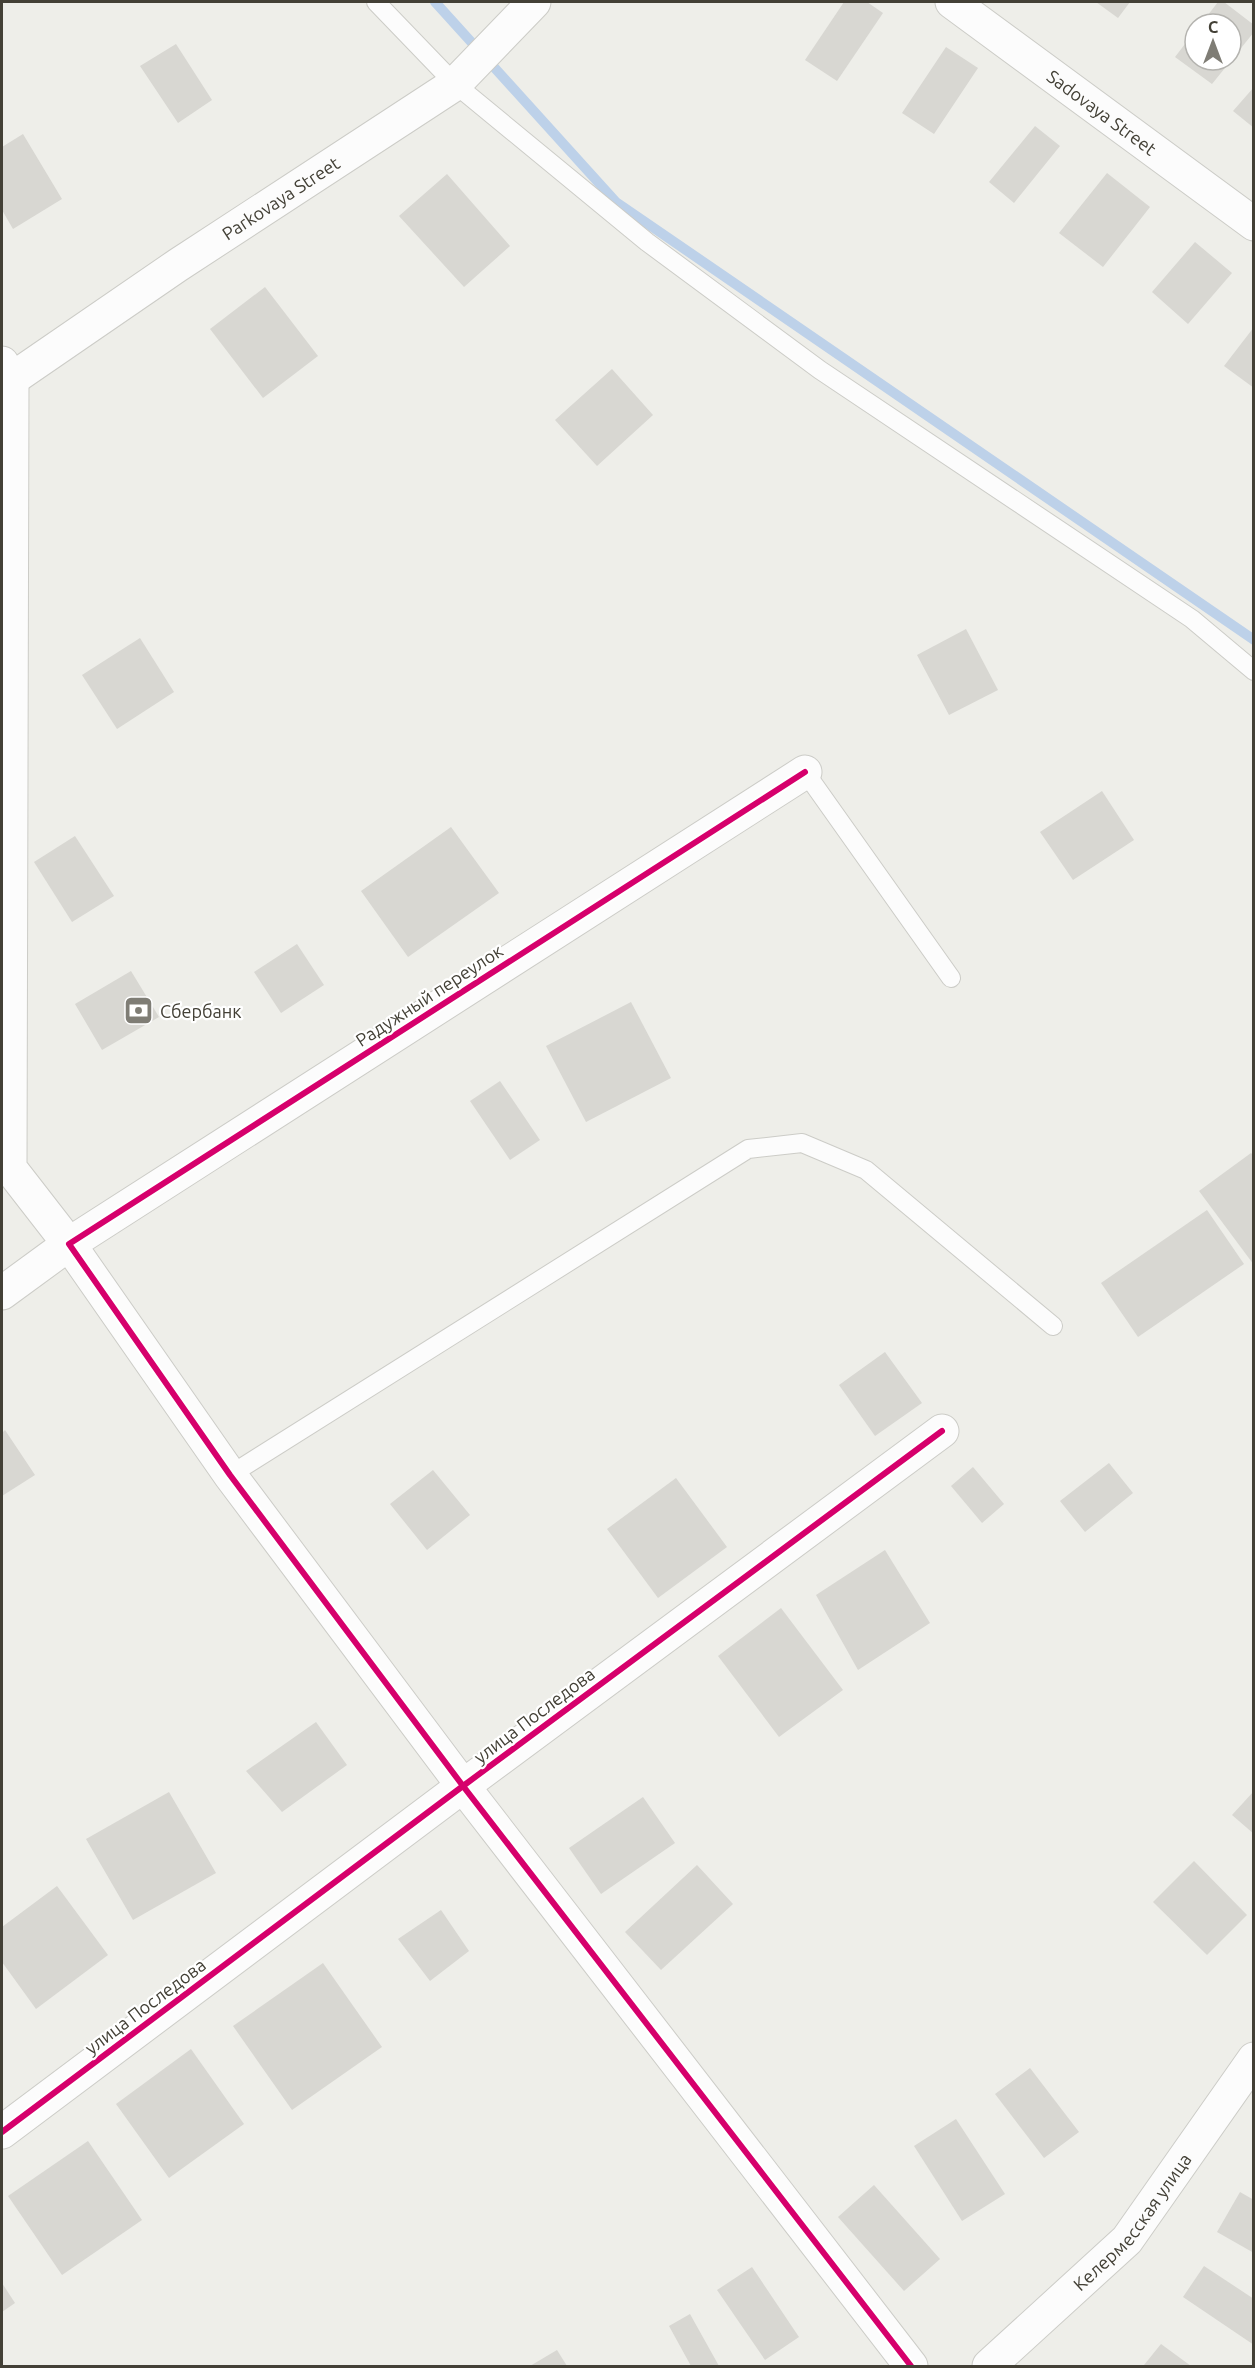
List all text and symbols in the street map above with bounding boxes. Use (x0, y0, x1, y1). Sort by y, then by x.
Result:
north arrow (1183, 12, 1243, 72)
text: С (1208, 18, 1218, 36)
street label: Sadovaya Street (1044, 66, 1160, 159)
street label: Parkovaya Street (218, 152, 343, 244)
street label: Радужный переулок (352, 940, 506, 1050)
bank icon: Сбербанк (123, 995, 155, 1027)
place label: Сбербанк (160, 1001, 242, 1021)
street label: улица Последова (470, 1663, 598, 1767)
street label: улица Последова (81, 1954, 209, 2058)
street label: Келермесская улица (1069, 2149, 1195, 2294)

